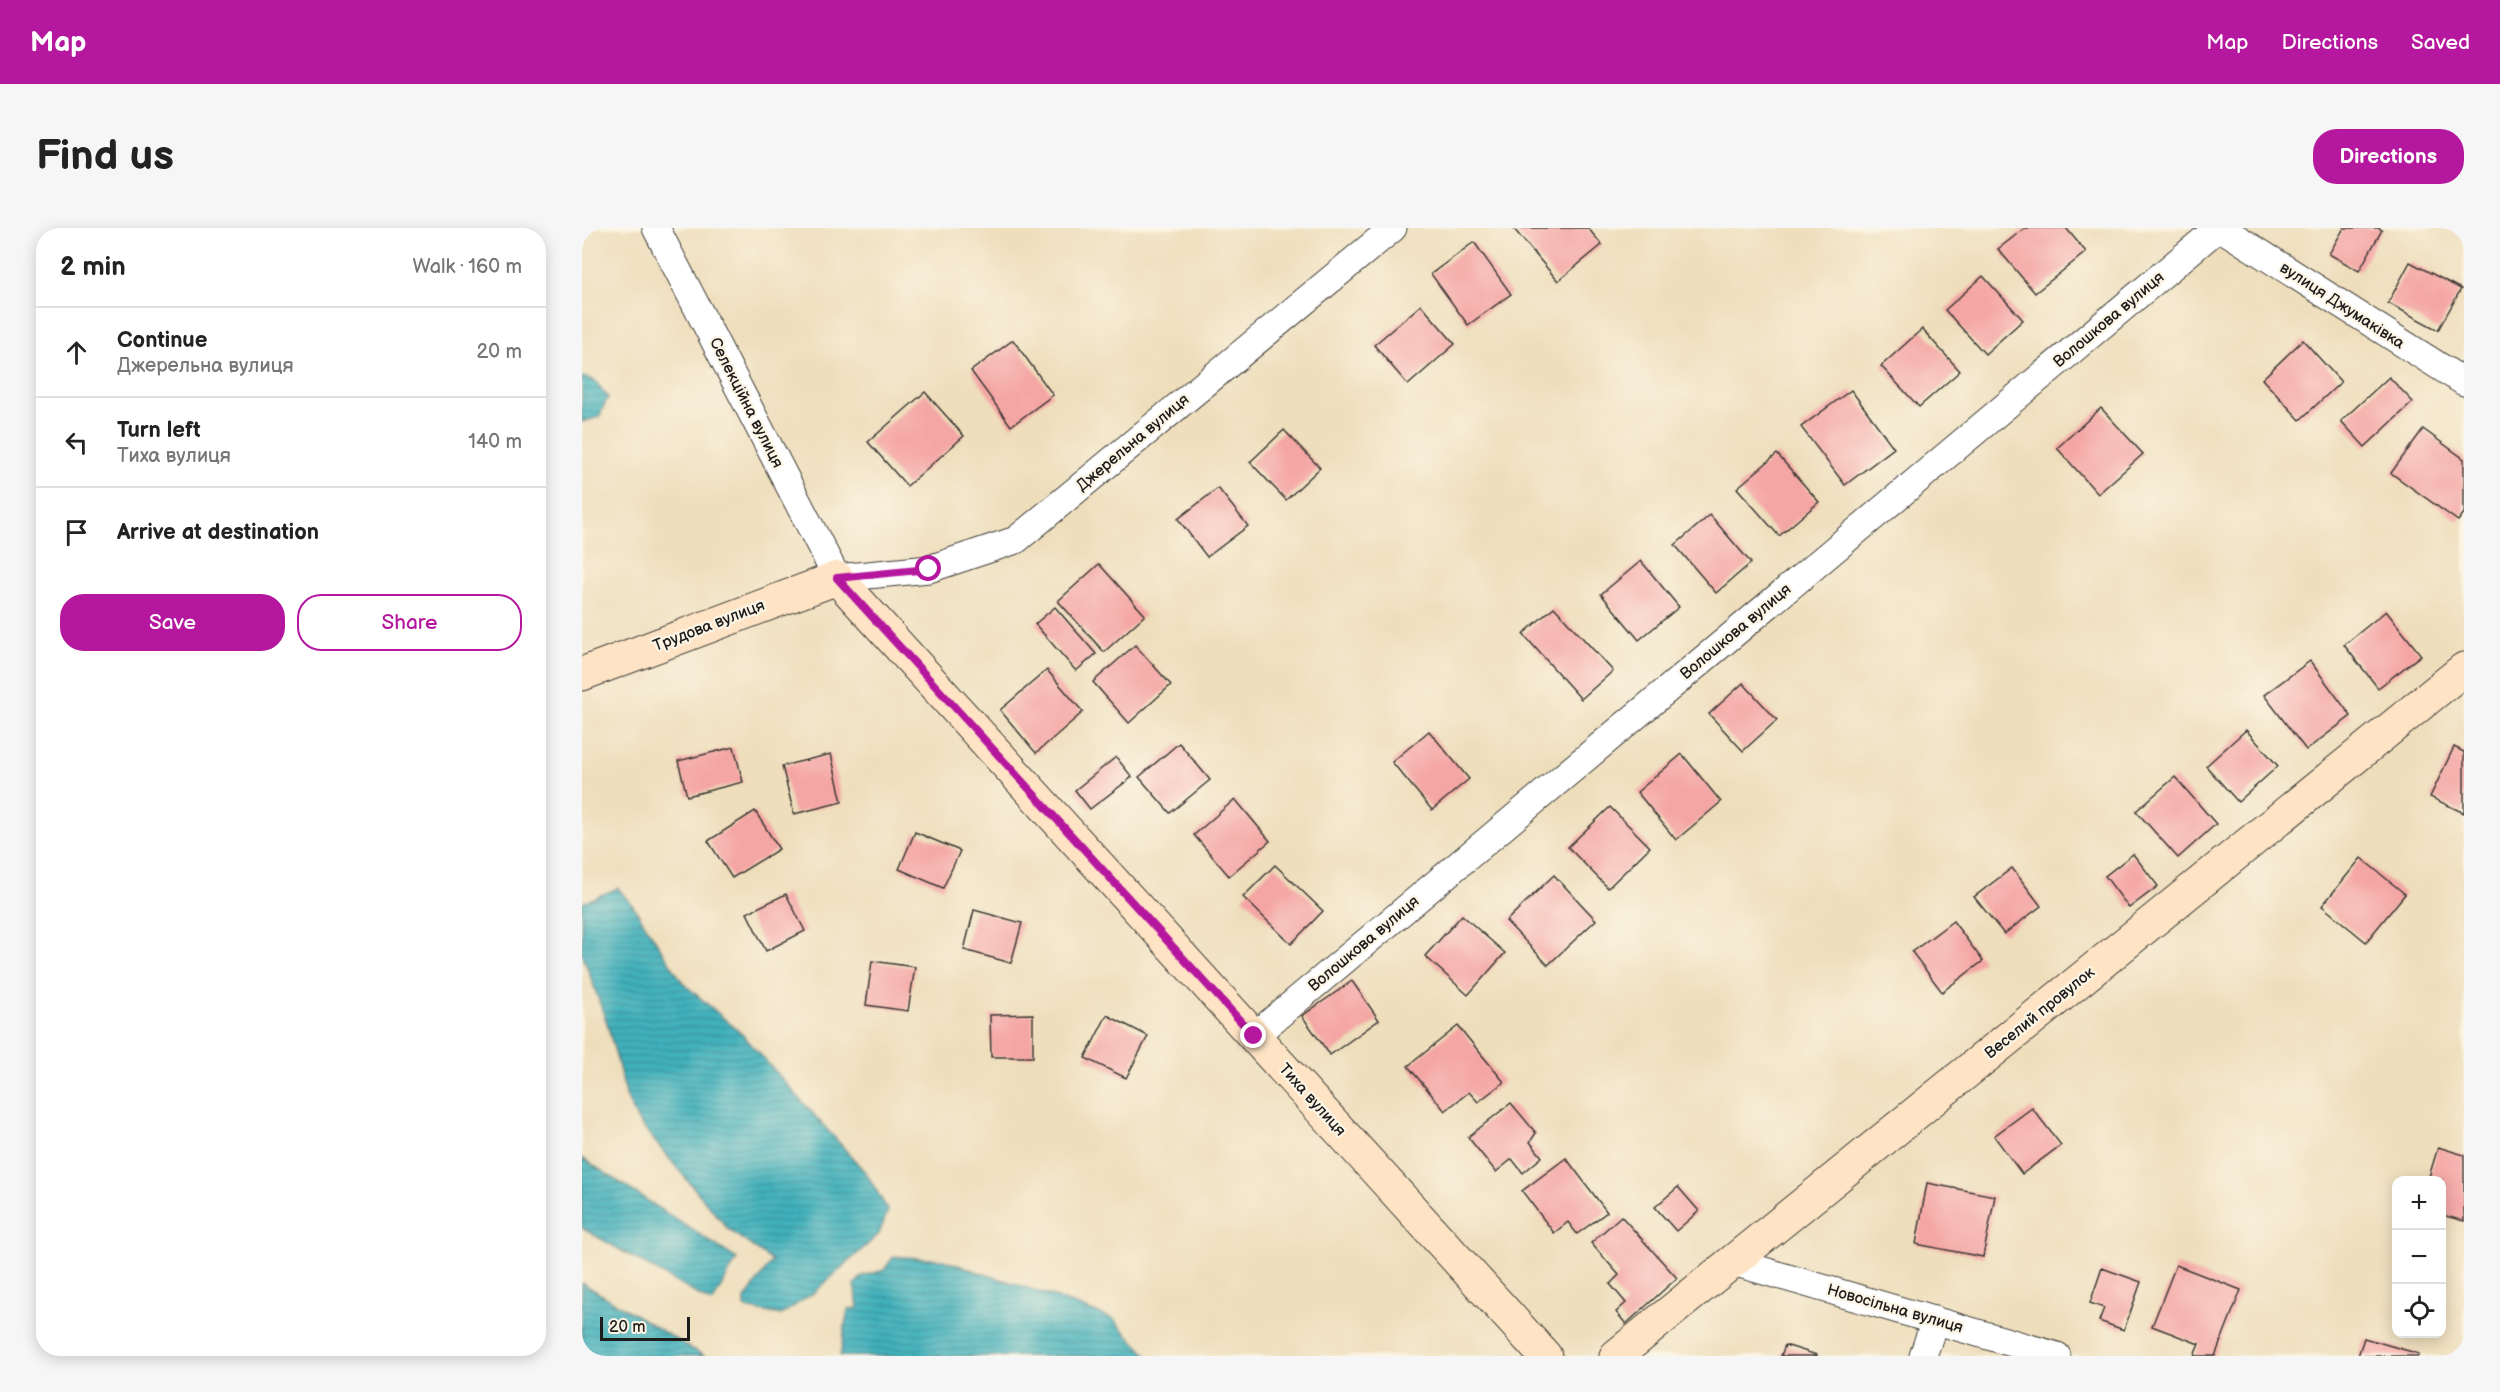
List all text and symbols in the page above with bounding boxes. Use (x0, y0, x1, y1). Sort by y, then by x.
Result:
text: Map (30, 26, 86, 59)
text: Map (2206, 30, 2249, 55)
text: Directions (2282, 30, 2378, 55)
text: Saved (2411, 30, 2470, 55)
button: Directions (2313, 129, 2464, 184)
text: Find us (36, 131, 174, 182)
text: 2 min (60, 252, 126, 283)
text: Walk · 160 m (413, 255, 522, 279)
street label: вулиця Джумаківка (2276, 259, 2408, 354)
street label: Волошкова вулиця (2050, 268, 2168, 372)
text: Continue (117, 327, 207, 354)
street label: Селекційна вулиця (705, 335, 787, 471)
icon: ahead (60, 336, 93, 369)
text: 20 m (477, 340, 522, 364)
text: Джерельна вулиця (117, 354, 294, 378)
street label: Джерельна вулиця (1073, 390, 1193, 496)
text: Turn left (117, 417, 201, 444)
icon: left (60, 426, 93, 459)
text: 140 m (468, 430, 522, 454)
text: Тиха вулиця (117, 444, 231, 468)
icon: arrive (60, 516, 93, 549)
text: Arrive at destination (117, 519, 319, 546)
route start (915, 555, 941, 581)
street label: Волошкова вулиця (1677, 580, 1795, 684)
button: Save (60, 594, 285, 651)
button: Share (297, 594, 522, 651)
street label: Трудова вулиця (651, 596, 768, 656)
street label: Волошкова вулиця (1305, 892, 1423, 996)
street label: Веселий провулок (1981, 963, 2099, 1063)
route end (1240, 1022, 1266, 1048)
street label: Тиха вулиця (1274, 1060, 1350, 1140)
map controls (2392, 1176, 2446, 1338)
button: + (2392, 1176, 2446, 1230)
button: − (2392, 1230, 2446, 1284)
street label: Новосільна вулиця (1825, 1280, 1965, 1338)
button: locate (2392, 1284, 2446, 1338)
scale bar (600, 1314, 690, 1342)
text: 20 m (609, 1318, 645, 1337)

